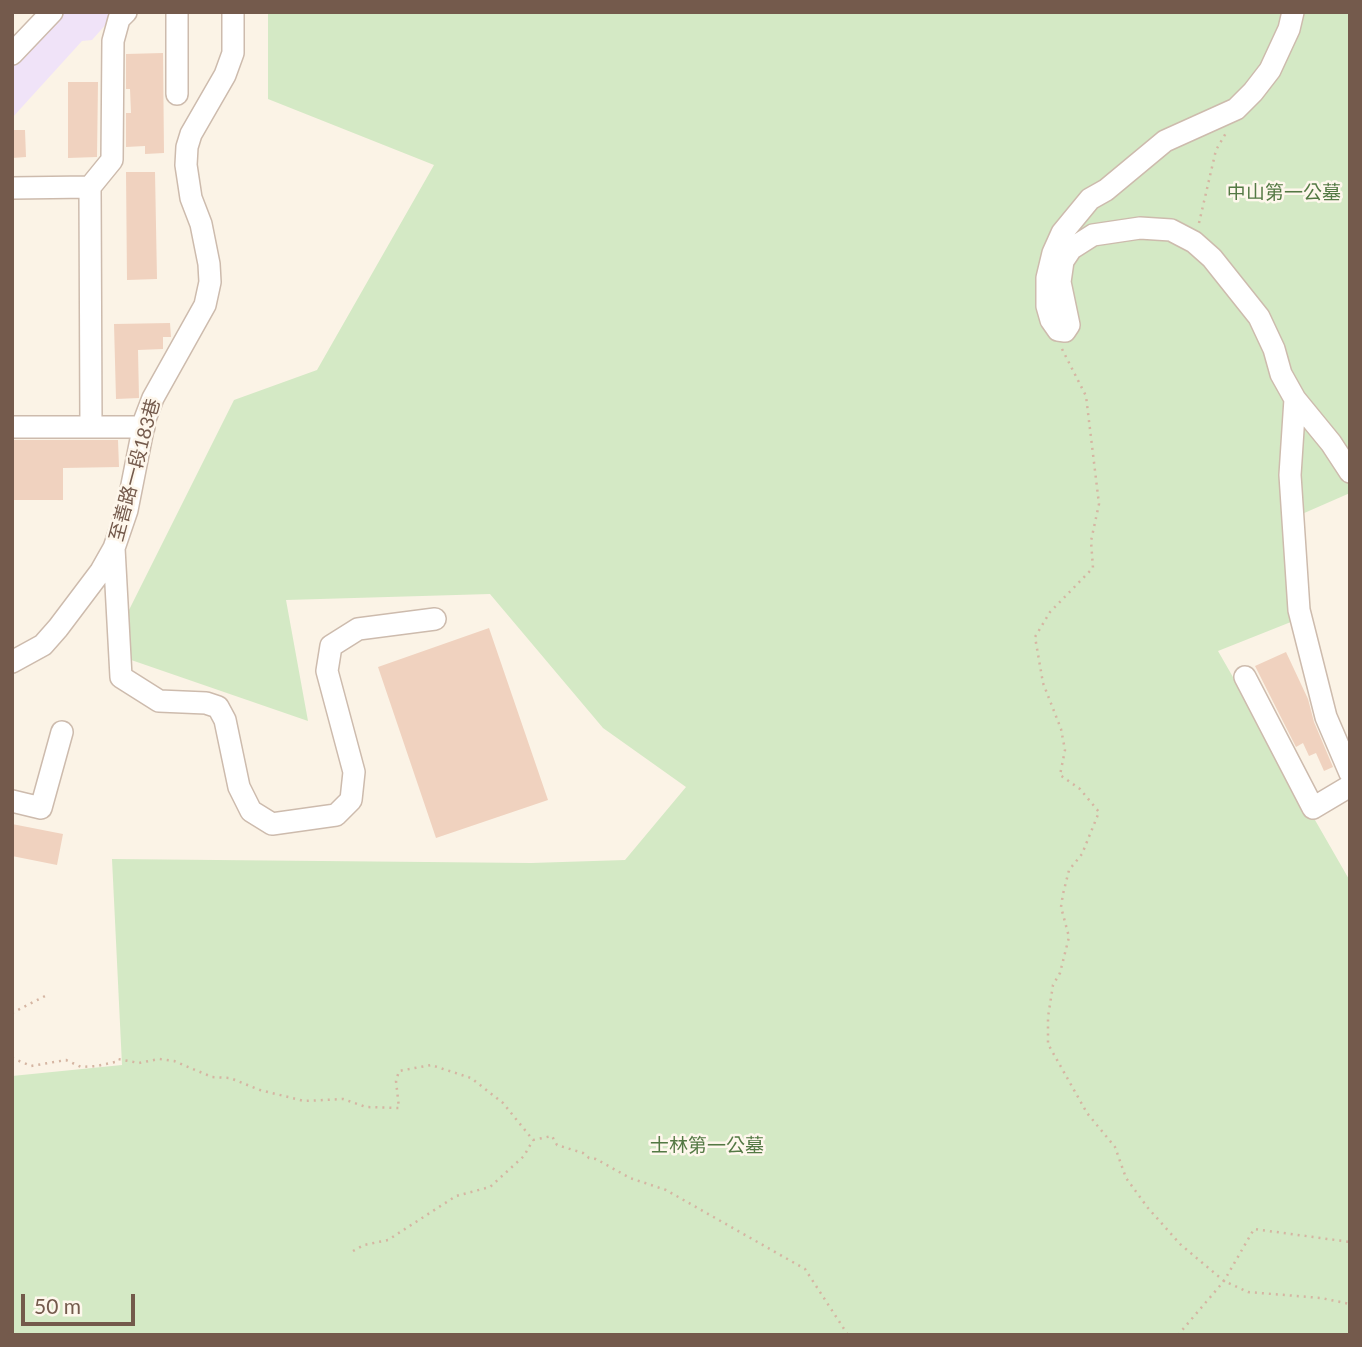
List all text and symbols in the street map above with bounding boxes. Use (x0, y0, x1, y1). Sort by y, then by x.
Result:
park label: 中山第一公墓 (1227, 182, 1341, 204)
street label: 至善路一段183巷 (105, 396, 165, 544)
park label: 士林第一公墓 (650, 1135, 764, 1157)
scale bar (24, 1280, 138, 1324)
text: 50 m (34, 1293, 81, 1318)

